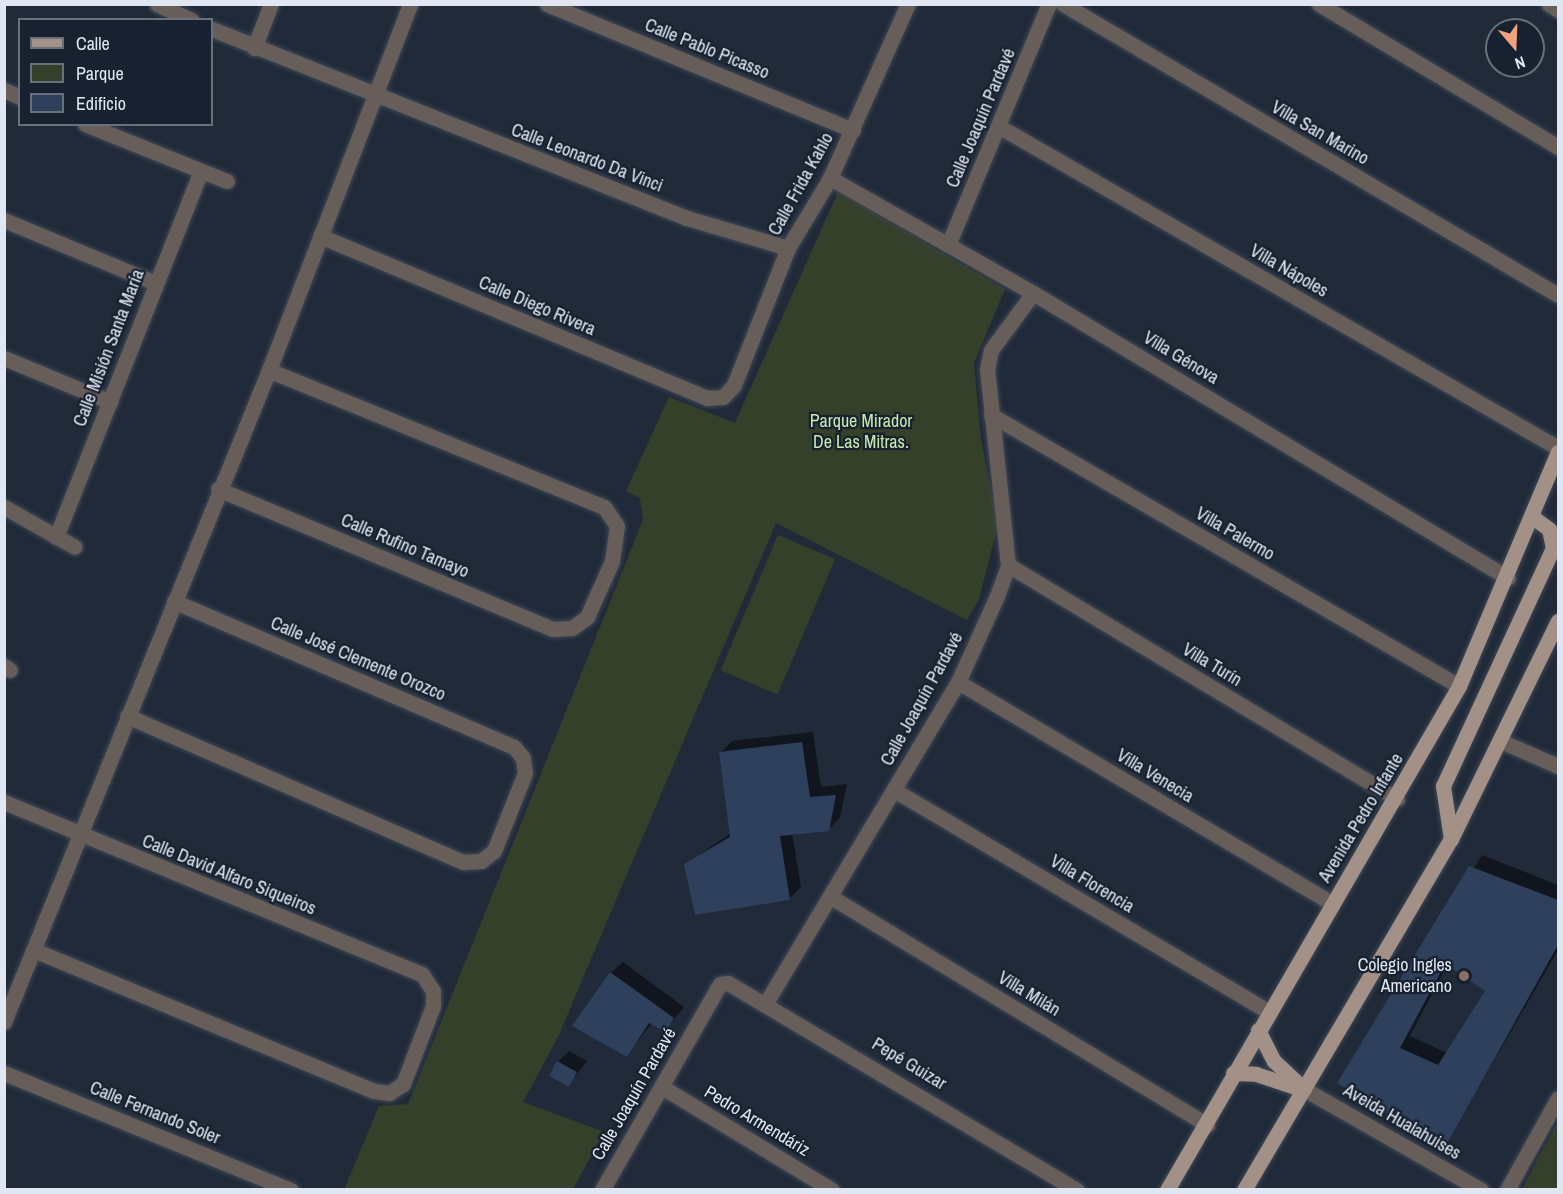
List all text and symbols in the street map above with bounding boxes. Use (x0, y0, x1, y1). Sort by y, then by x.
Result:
street label: Calle Pablo Picasso (642, 14, 772, 84)
legend (18, 18, 213, 126)
north arrow (1485, 18, 1545, 78)
text: Calle (76, 31, 110, 56)
street label: Calle Joaquín Pardavé (942, 45, 1020, 191)
text: N (1512, 51, 1528, 75)
text: Parque (76, 61, 124, 86)
text: Edificio (76, 91, 126, 116)
street label: Villa San Marino (1267, 96, 1373, 170)
street label: Calle Leonardo Da Vinci (508, 119, 666, 197)
street label: Calle Frida Kahlo (764, 129, 838, 239)
street label: Villa Nápoles (1246, 240, 1332, 302)
street label: Calle Misión Santa María (69, 266, 149, 430)
street label: Calle Diego Rivera (475, 272, 599, 340)
street label: Villa Génova (1139, 327, 1223, 389)
park label: Parque Mirador De Las Mitras. (810, 411, 912, 454)
street label: Villa Palermo (1192, 503, 1278, 565)
street label: Calle Rufino Tamayo (338, 509, 472, 583)
street label: Calle José Clemente Orozco (267, 612, 449, 706)
street label: Calle Joaquín Pardavé (876, 628, 968, 770)
street label: Villa Turín (1178, 639, 1246, 691)
street label: Villa Venecia (1113, 745, 1197, 807)
street label: Avenida Pedro Infante (1314, 750, 1408, 886)
street label: Calle David Alfaro Siqueiros (139, 830, 319, 920)
street label: Villa Florencia (1046, 851, 1138, 917)
place label: Colegio Ingles Americano (1358, 955, 1452, 998)
street label: Villa Milán (994, 967, 1064, 1021)
marker: Colegio Ingles Americano (1457, 969, 1471, 983)
street label: Calle Joaquín Pardavé (587, 1024, 681, 1164)
street label: Pepé Guizar (868, 1033, 950, 1095)
street label: Calle Fernando Soler (87, 1077, 223, 1149)
street label: Aveida Hualahuises (1340, 1080, 1464, 1164)
street label: Pedro Armendáriz (700, 1081, 814, 1161)

